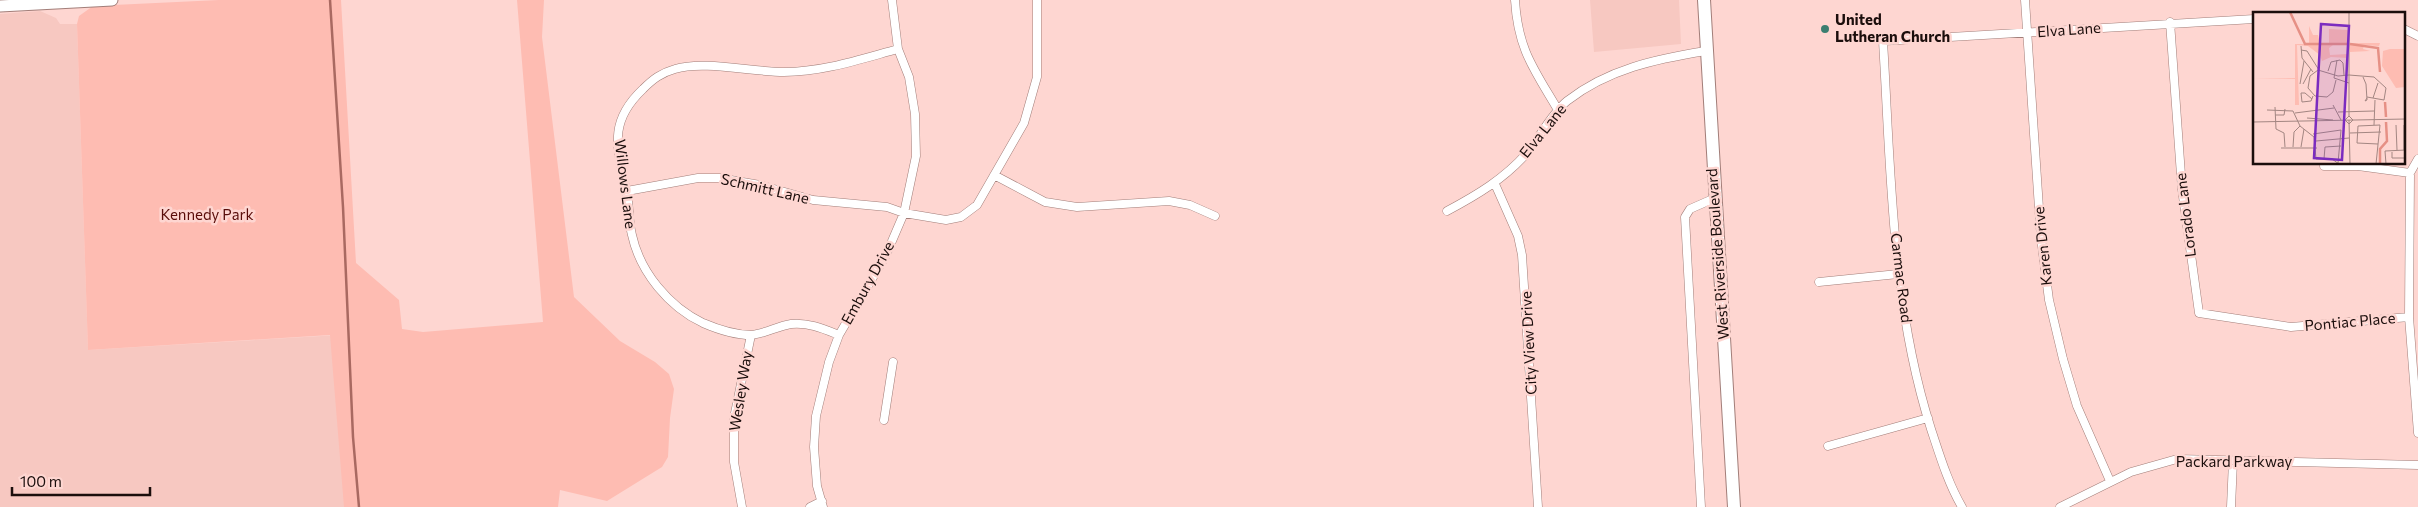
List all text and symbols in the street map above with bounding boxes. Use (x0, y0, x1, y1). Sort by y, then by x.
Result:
place label: United Lutheran Church (1835, 10, 1950, 45)
inset map (2253, 12, 2406, 165)
street label: Elva Lane (2036, 18, 2102, 40)
marker: United Lutheran Church (1819, 23, 1831, 35)
street label: Elva Lane (1515, 100, 1569, 161)
street label: Willows Lane (612, 138, 640, 230)
street label: West Riverside Boulevard (1702, 168, 1732, 340)
street label: Schmitt Lane (719, 169, 811, 207)
street label: Lorado Lane (2171, 172, 2199, 258)
park label: Kennedy Park (160, 205, 254, 223)
street label: Karen Drive (2029, 206, 2055, 286)
street label: Carmac Road (1888, 232, 1916, 324)
street label: Embury Drive (837, 238, 897, 327)
street label: City View Drive (1516, 291, 1540, 395)
street label: Pontiac Place (2304, 308, 2396, 334)
street label: Wesley Way (725, 349, 755, 432)
street label: Packard Parkway (2176, 452, 2293, 470)
scale bar (12, 464, 150, 496)
text: 100 m (20, 472, 62, 490)

